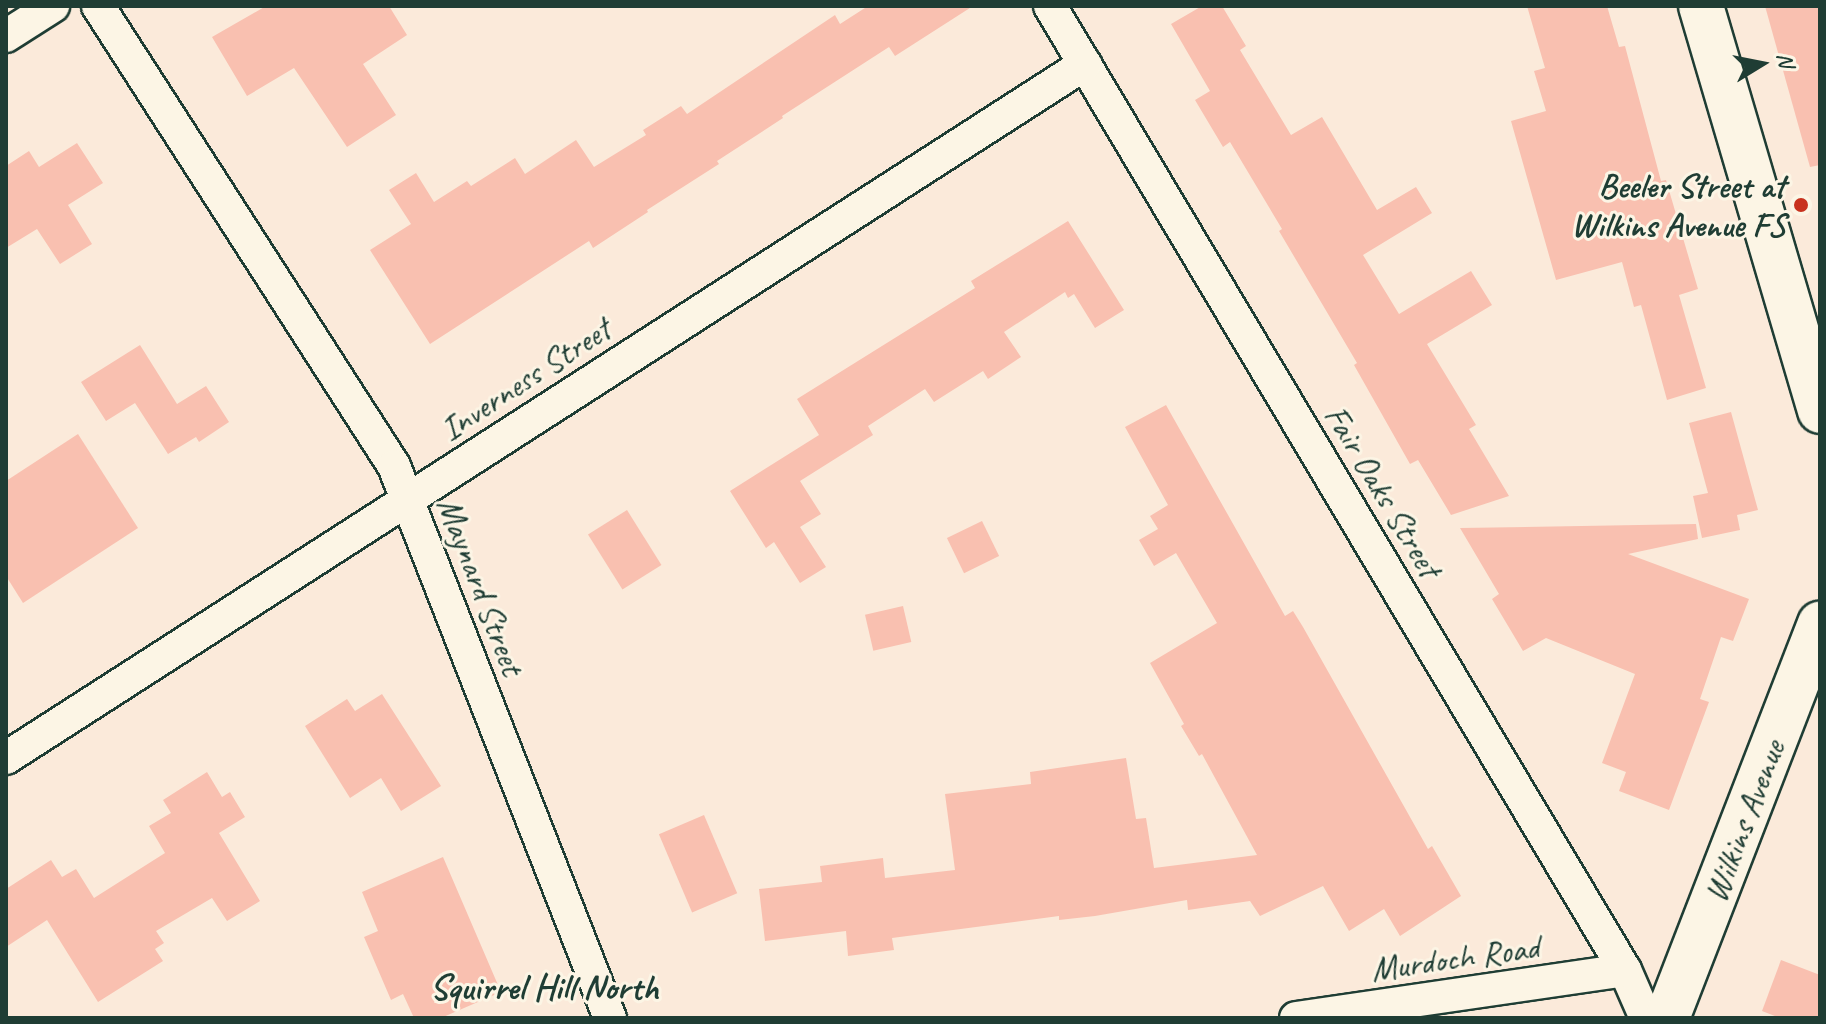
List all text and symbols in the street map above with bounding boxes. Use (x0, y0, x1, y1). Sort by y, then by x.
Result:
north arrow (1722, 24, 1802, 104)
text: N (1771, 51, 1801, 69)
place label: Beeler Street at Wilkins Avenue FS (1571, 165, 1785, 244)
marker: Beeler Street at Wilkins Avenue FS (1792, 196, 1810, 214)
street label: Inverness Street (432, 309, 618, 449)
street label: Fair Oaks Street (1316, 397, 1450, 585)
street label: Maynard Street (428, 491, 534, 681)
street label: Wilkins Avenue (1695, 735, 1793, 907)
street label: Murdoch Road (1369, 926, 1541, 990)
district label: Squirrel Hill North (429, 966, 659, 1010)

